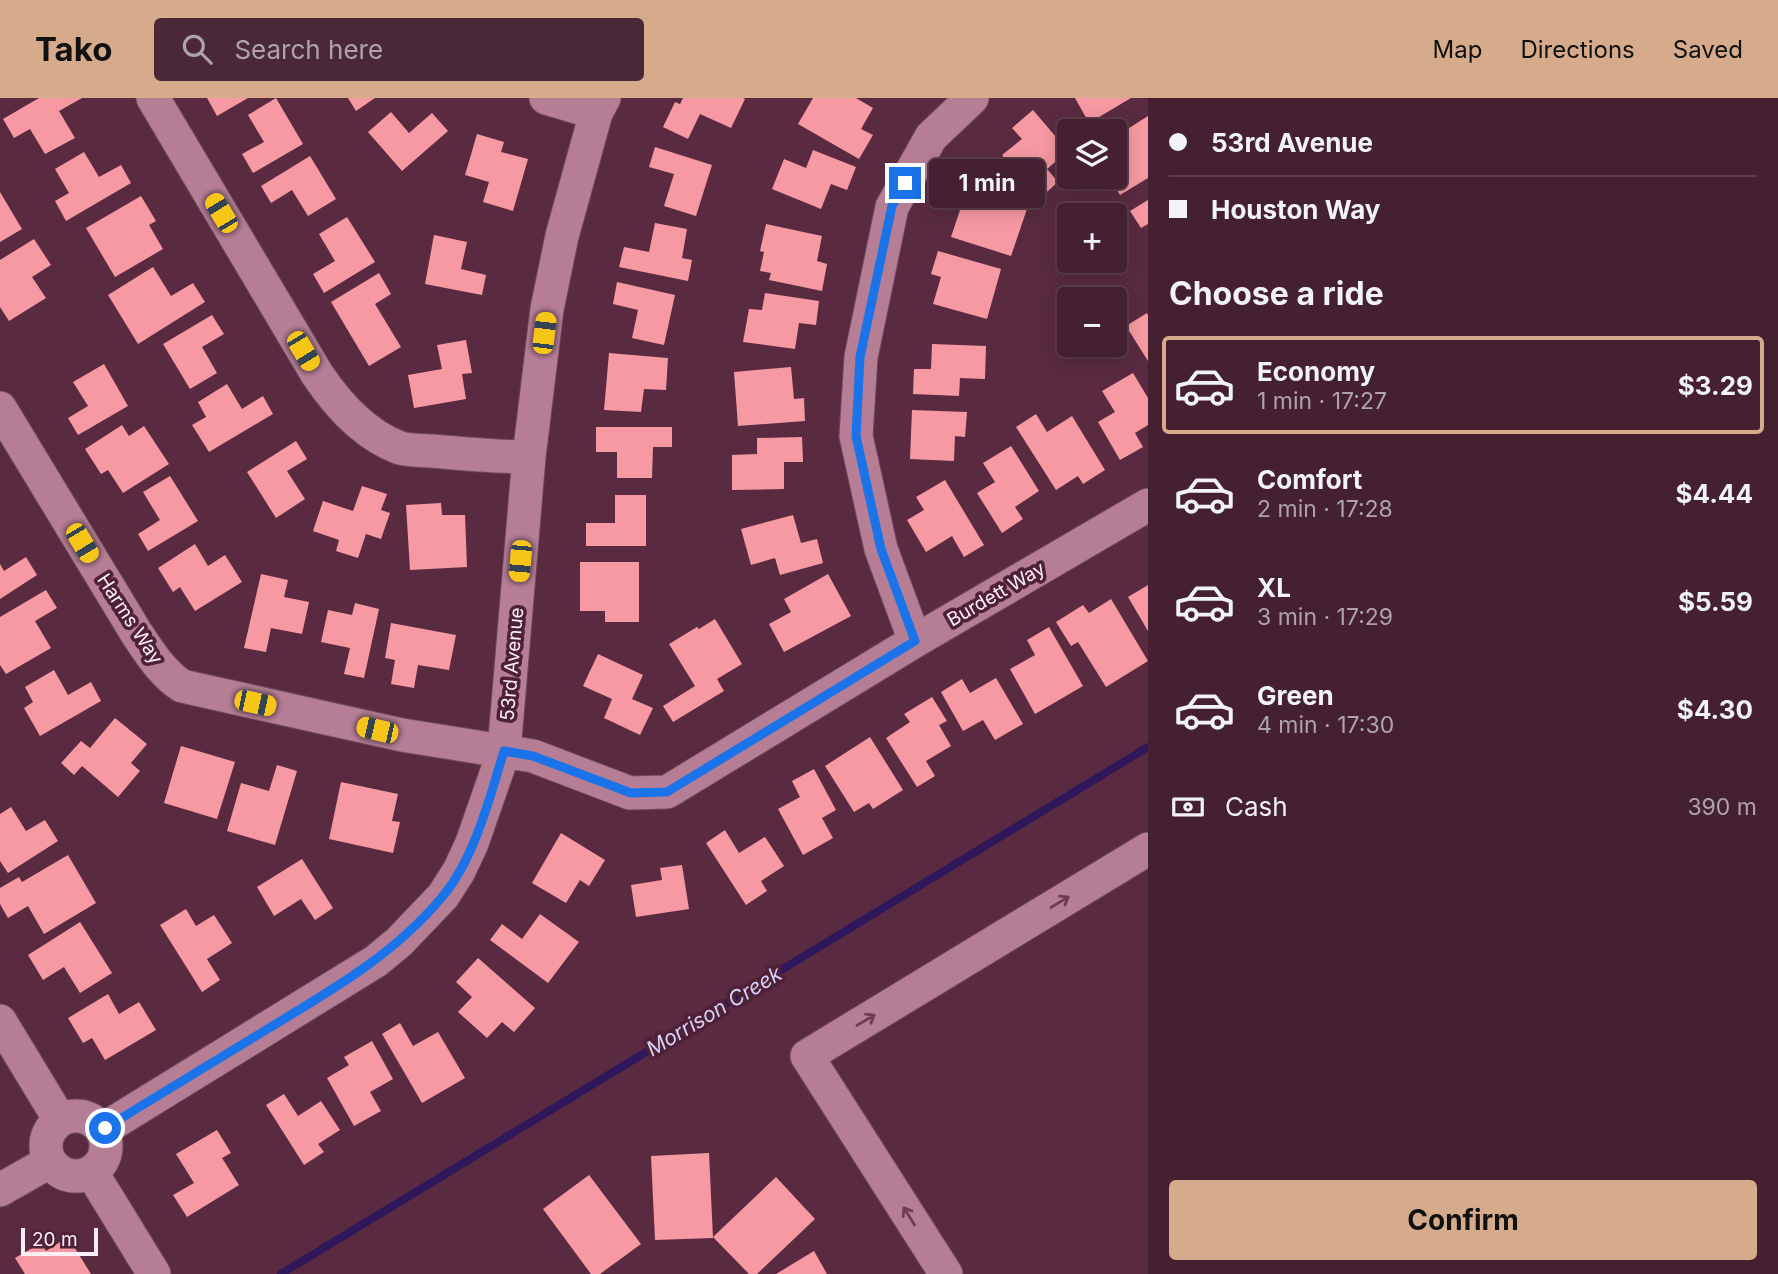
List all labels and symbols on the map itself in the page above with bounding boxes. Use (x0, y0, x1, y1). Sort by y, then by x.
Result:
callout: 1 min (930, 158, 1045, 208)
route end (889, 167, 921, 199)
car (202, 190, 241, 236)
car (532, 311, 557, 355)
car (284, 328, 323, 374)
car (63, 520, 102, 566)
car (508, 539, 533, 583)
street label: Burdett Way (943, 557, 1049, 631)
street label: Harms Way (92, 570, 168, 669)
street label: 53rd Avenue (496, 606, 528, 722)
car (233, 688, 278, 718)
car (355, 715, 400, 745)
one-way arrow (1050, 895, 1070, 909)
water label: Morrison Creek (642, 960, 787, 1061)
one-way arrow (855, 1013, 875, 1027)
route start (89, 1112, 121, 1144)
one-way arrow (902, 1207, 916, 1227)
scale bar (21, 1225, 98, 1257)

